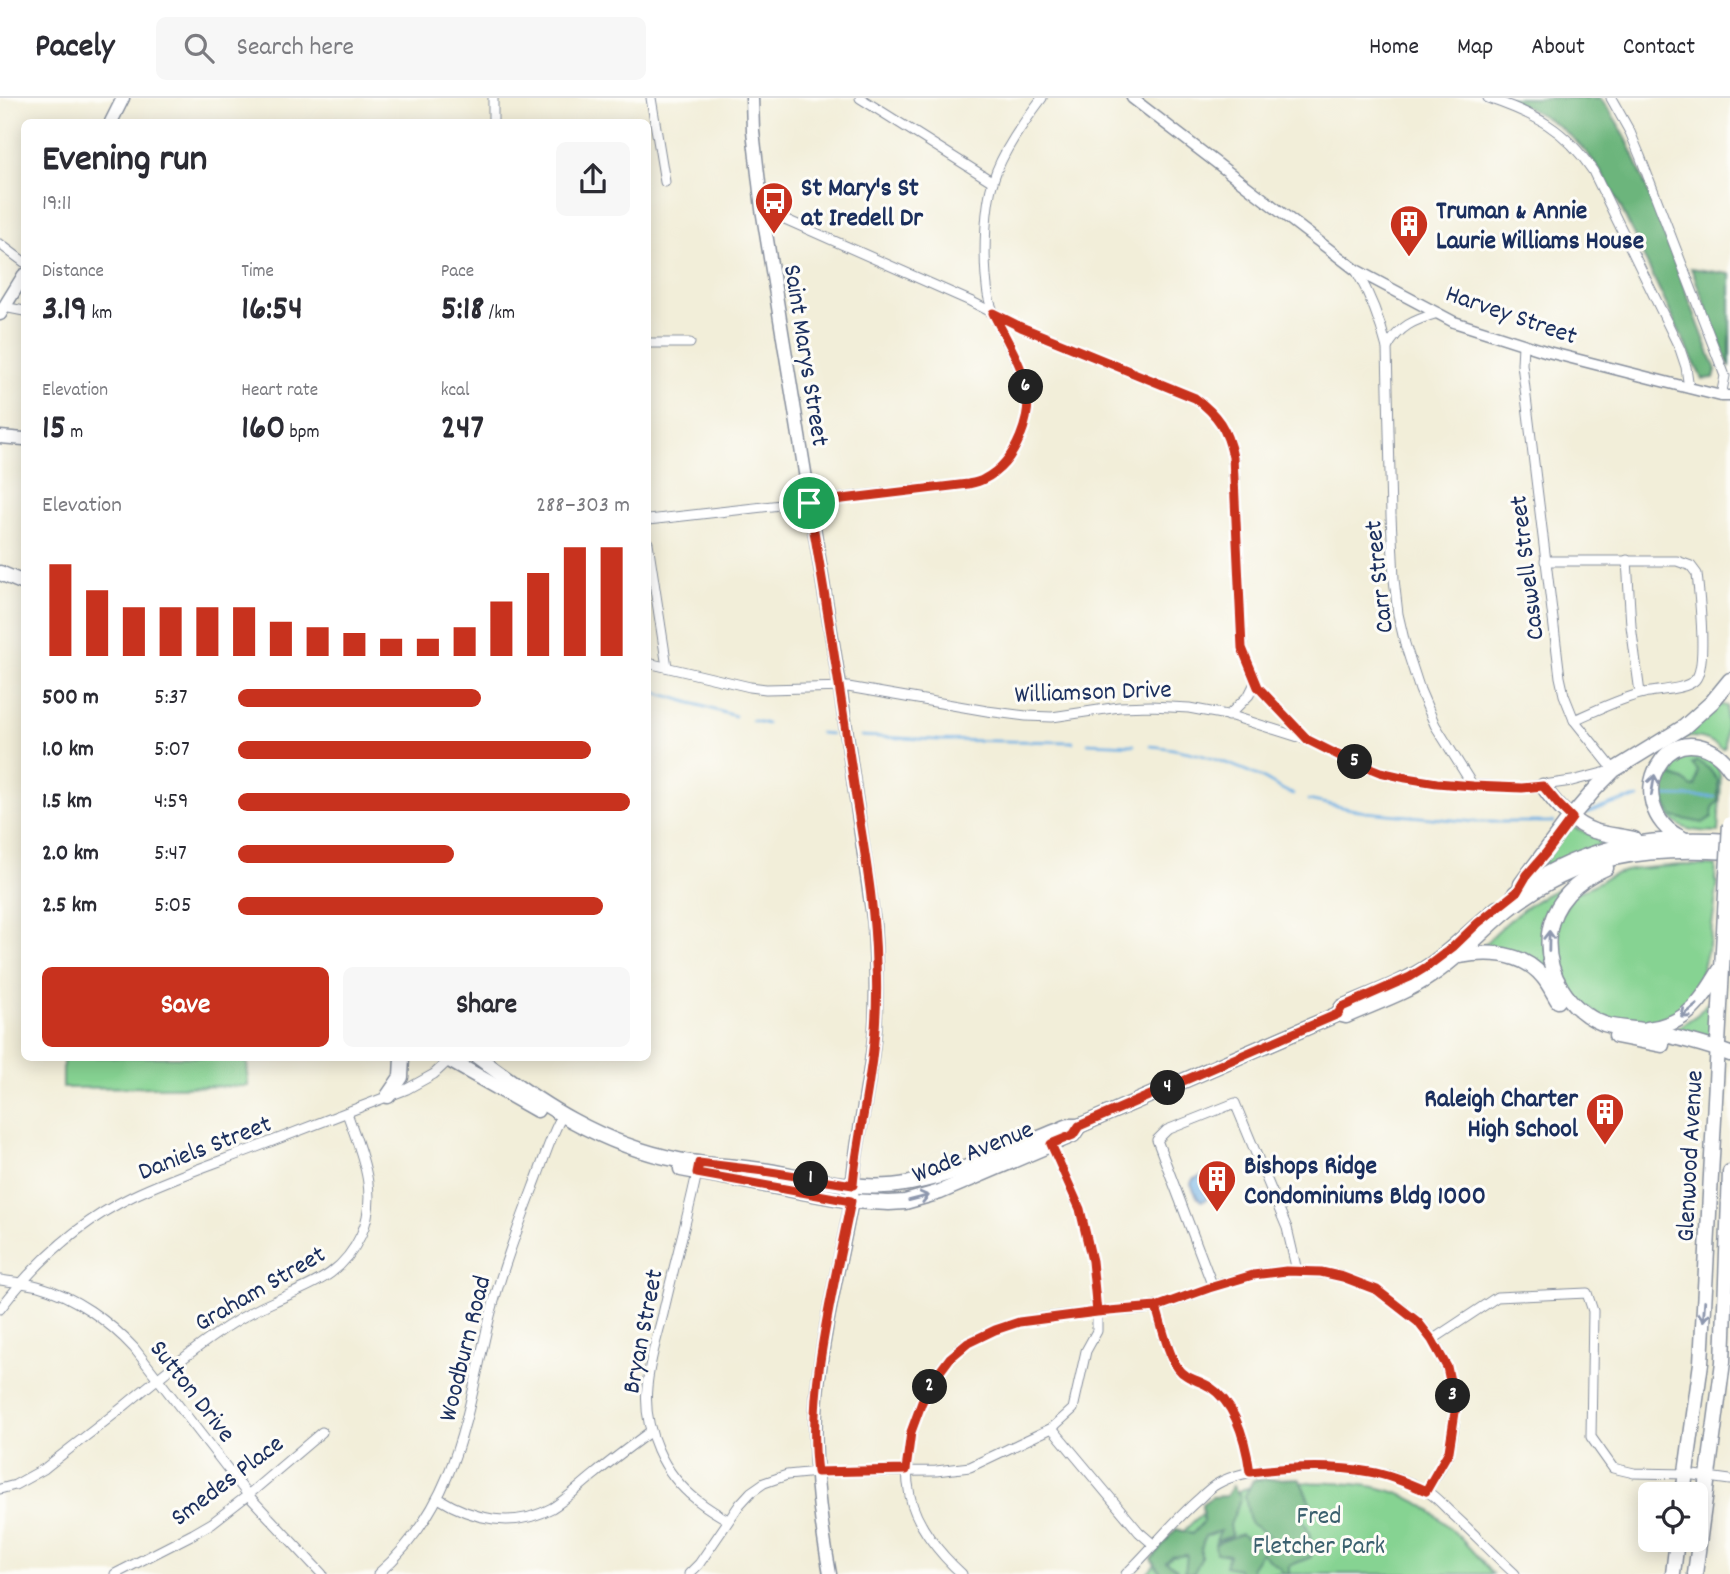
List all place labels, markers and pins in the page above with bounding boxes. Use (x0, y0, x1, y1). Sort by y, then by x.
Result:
place label: St Mary's St at Iredell Dr (801, 171, 923, 238)
bus stop icon: St Mary's St at Iredell Dr (753, 180, 795, 235)
place label: Truman & Annie Laurie Williams House (1436, 194, 1644, 261)
building icon: Truman & Annie Laurie Williams House (1388, 203, 1430, 258)
pin: 6 (1009, 370, 1044, 404)
pin (779, 473, 839, 533)
pin: 5 (1338, 744, 1372, 780)
pin: 4 (1150, 1070, 1186, 1105)
place label: Raleigh Charter High School (1424, 1082, 1579, 1149)
building icon: Raleigh Charter High School (1584, 1091, 1626, 1146)
place label: Bishops Ridge Condominiums Bldg 1000 (1244, 1149, 1486, 1216)
building icon: Bishops Ridge Condominiums Bldg 1000 (1196, 1158, 1238, 1213)
pin: 1 (794, 1162, 828, 1196)
pin: 2 (912, 1370, 948, 1404)
pin: 3 (1436, 1378, 1470, 1414)

